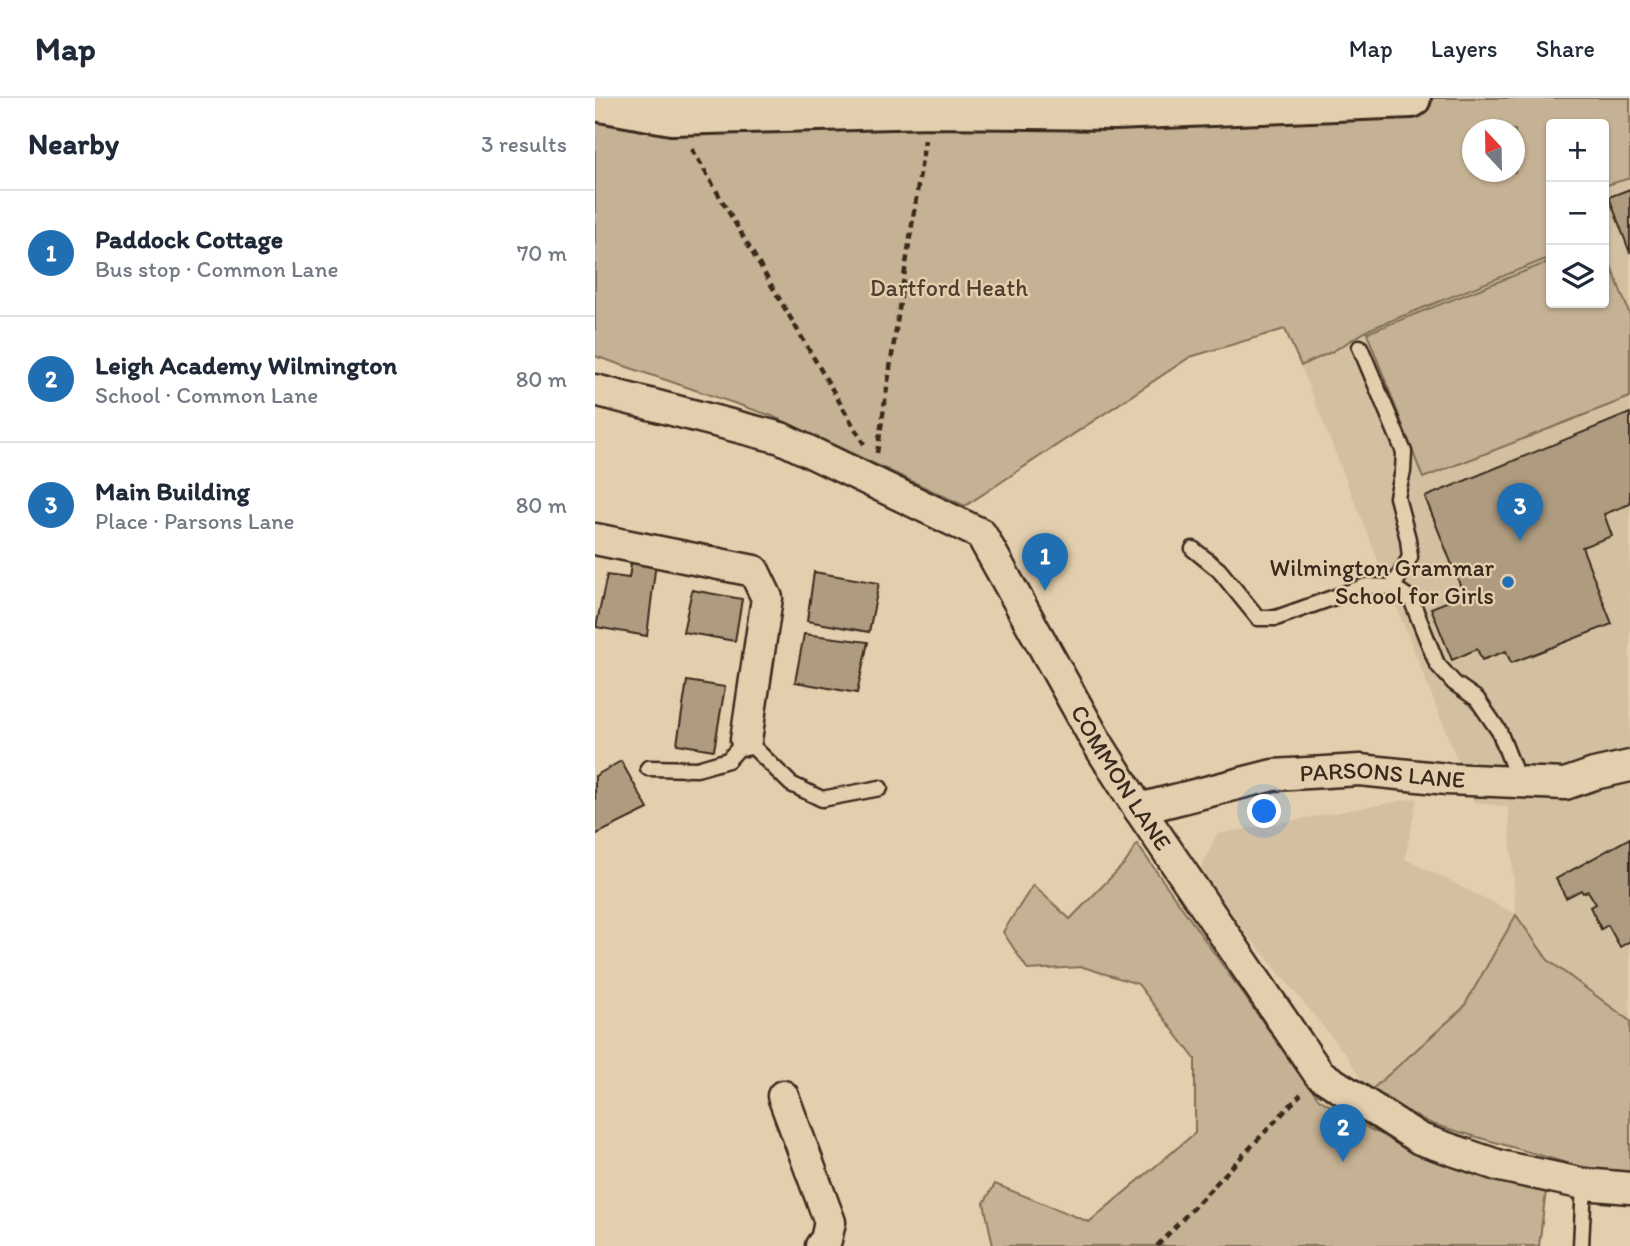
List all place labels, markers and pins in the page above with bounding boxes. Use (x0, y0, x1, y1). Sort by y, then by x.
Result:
pin: 3 (1497, 483, 1543, 541)
pin: 1 (1022, 533, 1068, 591)
place label: Wilmington Grammar School for Girls (1270, 553, 1494, 610)
marker: Wilmington Grammar School for Girls (1500, 574, 1516, 590)
pin: 2 (1320, 1104, 1366, 1162)

